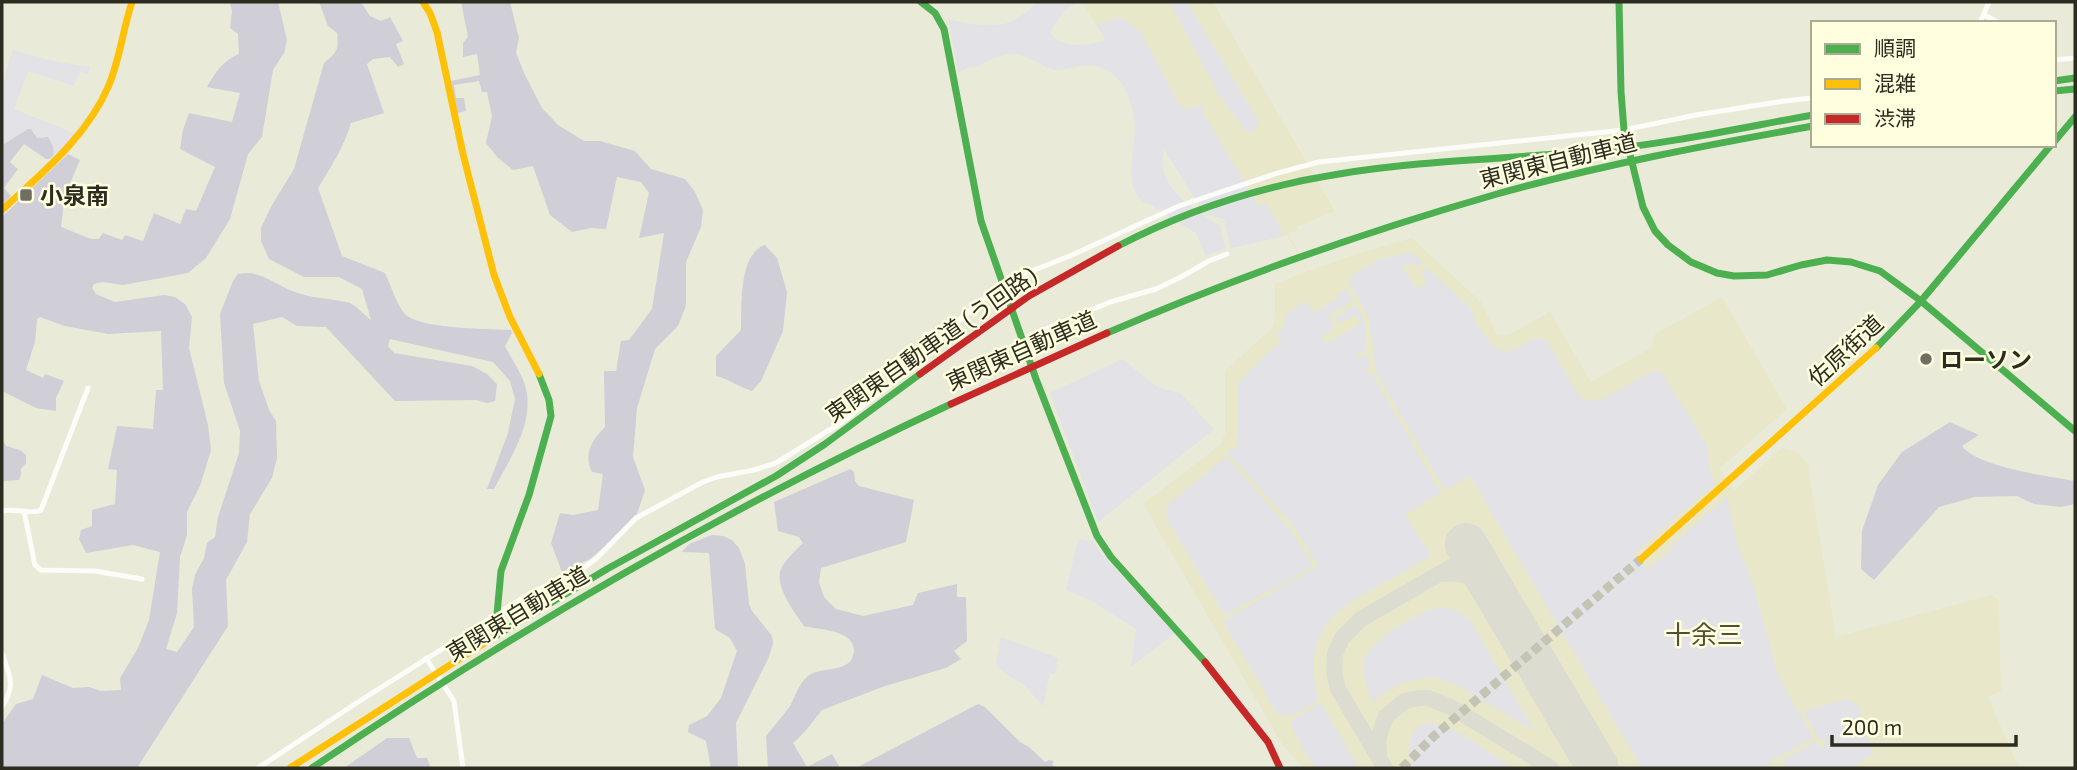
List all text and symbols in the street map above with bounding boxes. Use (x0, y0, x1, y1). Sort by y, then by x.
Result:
legend (1811, 21, 2056, 147)
text: 順調 (1874, 35, 1916, 60)
text: 混雑 (1874, 70, 1916, 95)
text: 渋滞 (1874, 105, 1916, 130)
street label: 東関東自動車道 (1477, 127, 1639, 193)
place label: 小泉南 (40, 181, 109, 209)
marker: 小泉南 (18, 187, 34, 203)
street label: 東関東自動車道 (う回路) (820, 261, 1042, 427)
street label: 東関東自動車道 (942, 305, 1100, 395)
street label: 佐原街道 (1802, 308, 1888, 392)
place label: ローソン (1940, 345, 2032, 373)
marker: ローソン (1918, 351, 1934, 367)
street label: 東関東自動車道 (441, 560, 593, 666)
district label: 十余三 (1665, 618, 1743, 649)
scale bar (1832, 704, 2016, 748)
text: 200 m (1842, 714, 1902, 739)

